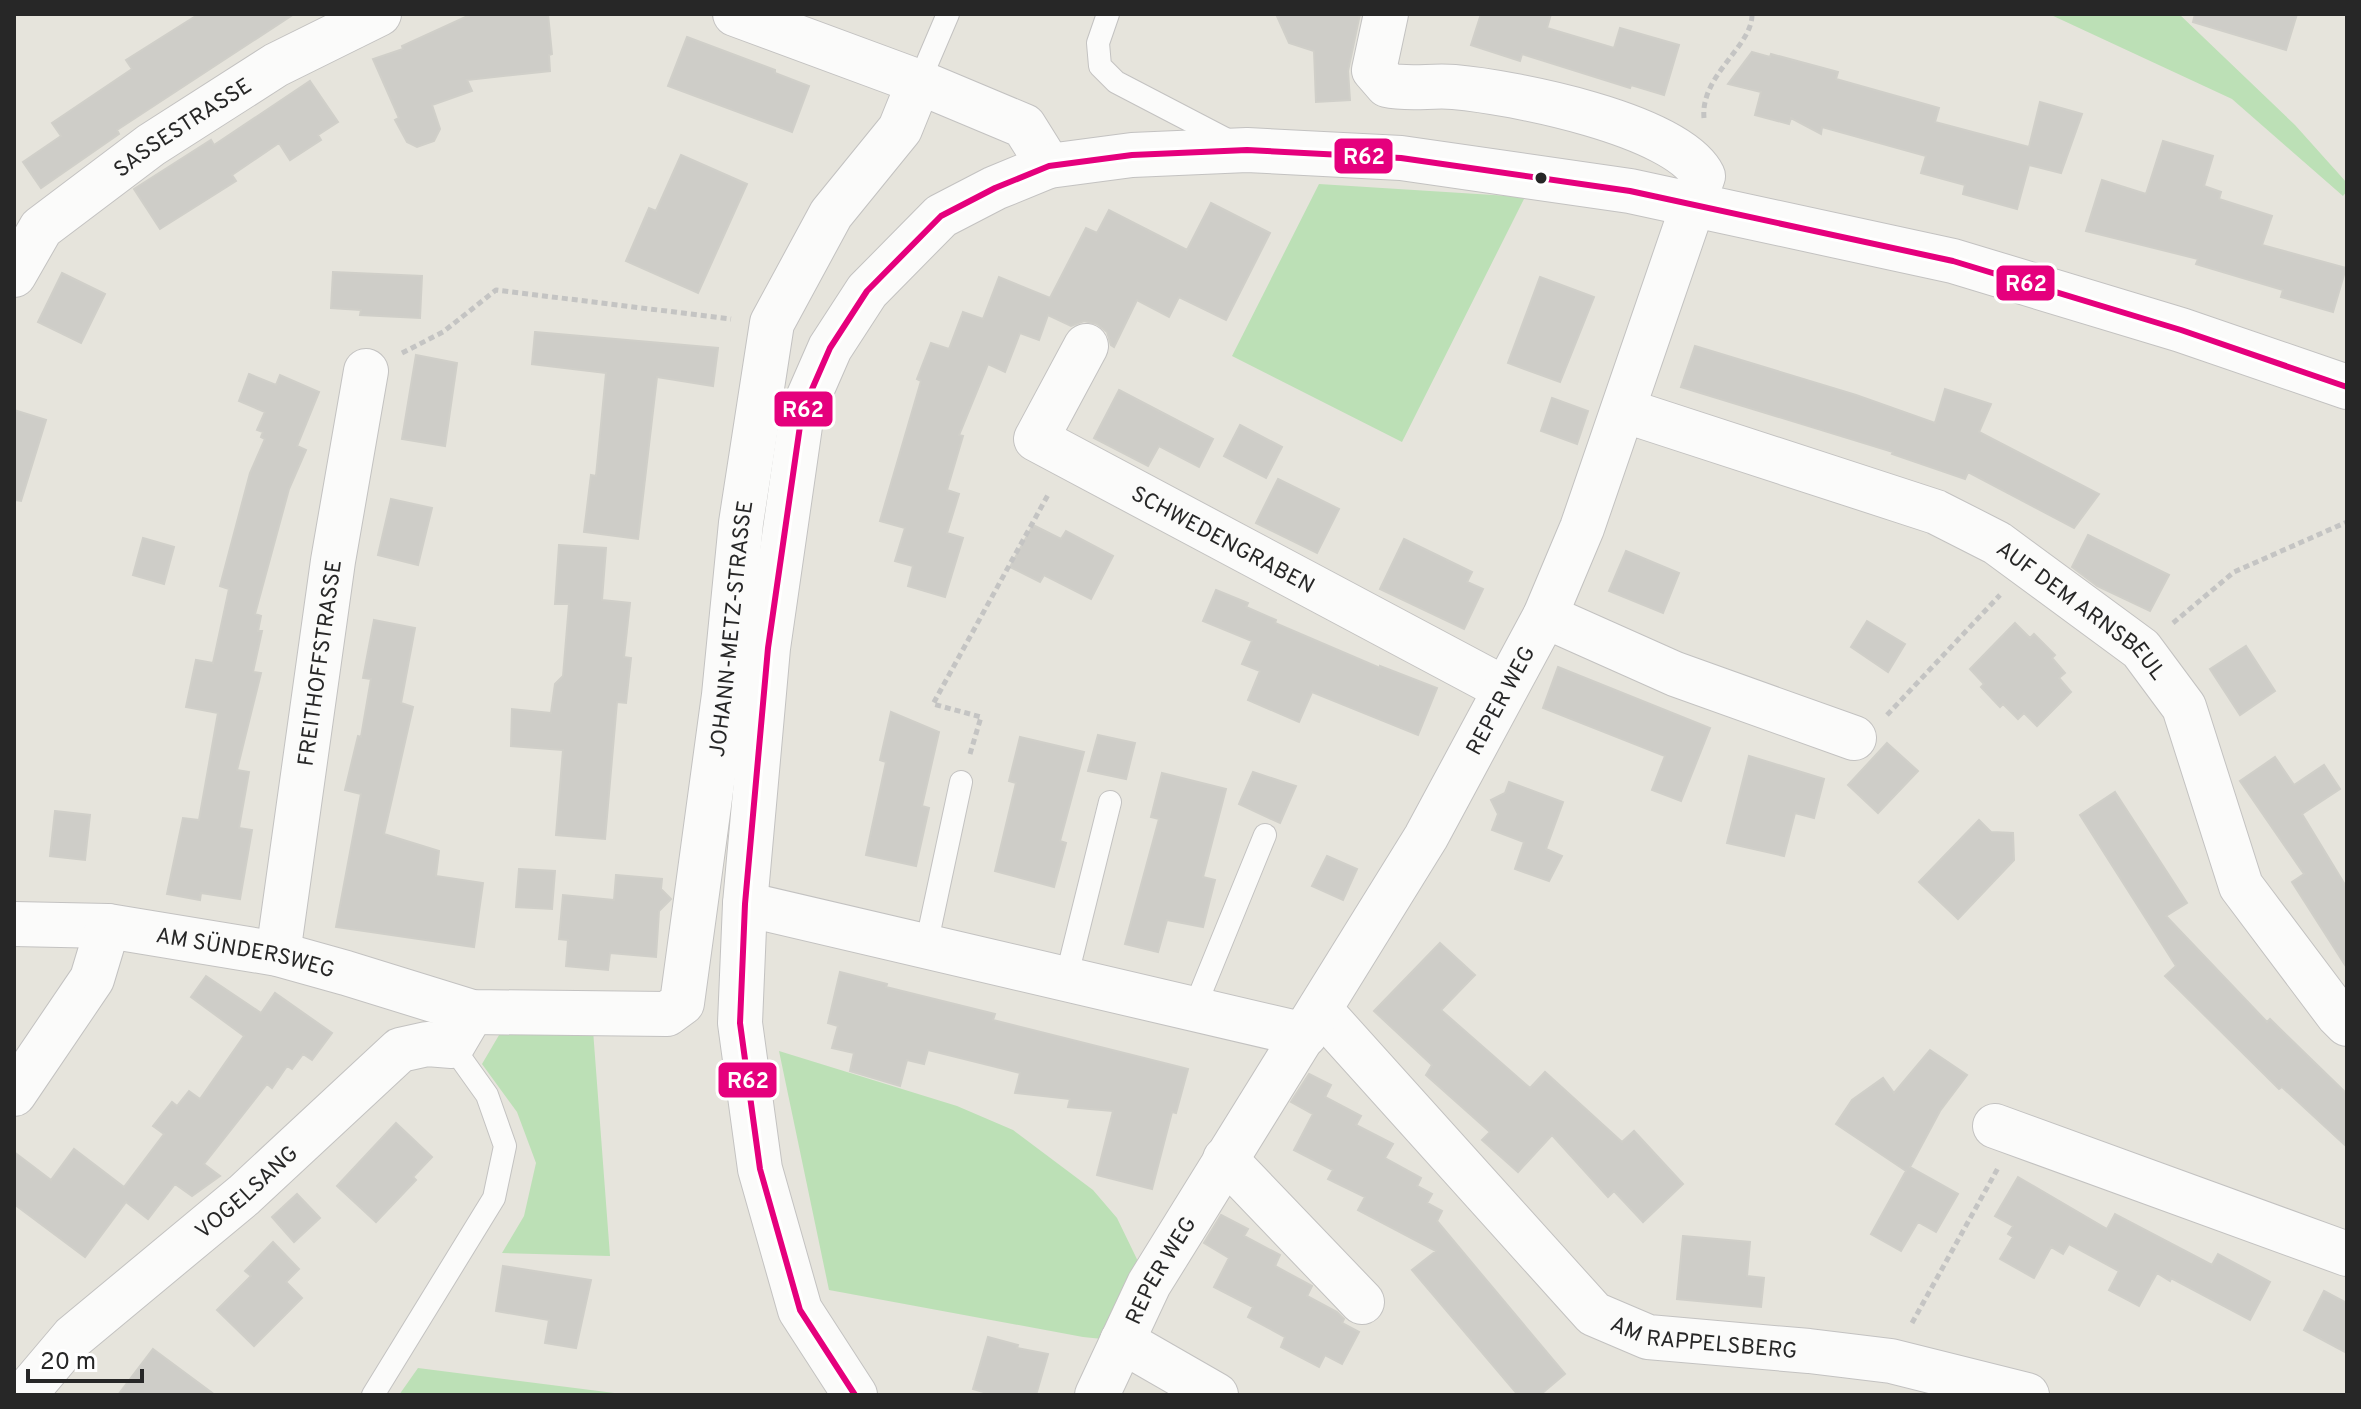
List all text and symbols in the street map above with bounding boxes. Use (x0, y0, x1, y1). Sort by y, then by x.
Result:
street label: SASSESTRASSE (109, 73, 257, 184)
line badge: R62 (1333, 137, 1394, 175)
text: R62 (1343, 145, 1385, 172)
unlabelled marker (1533, 170, 1549, 186)
line badge: R62 (1995, 264, 2056, 302)
text: R62 (2005, 272, 2047, 299)
line badge: R62 (773, 390, 834, 428)
text: R62 (782, 398, 824, 425)
street label: SCHWEDENGRABEN (1126, 481, 1319, 601)
street label: JOHANN-METZ-STRASSE (705, 499, 760, 759)
street label: AUF DEM ARNSBEUL (1990, 536, 2170, 686)
street label: FREITHOFFSTRASSE (293, 558, 349, 768)
street label: REPER WEG (1462, 642, 1542, 760)
street label: AM SÜNDERSWEG (154, 923, 338, 985)
line badge: R62 (717, 1061, 778, 1099)
text: R62 (727, 1069, 769, 1096)
street label: VOGELSANG (191, 1141, 305, 1246)
street label: REPER WEG (1121, 1212, 1203, 1329)
street label: AM RAPPELSBERG (1606, 1312, 1798, 1366)
scale bar (28, 1333, 142, 1383)
text: 20 m (40, 1348, 96, 1378)

